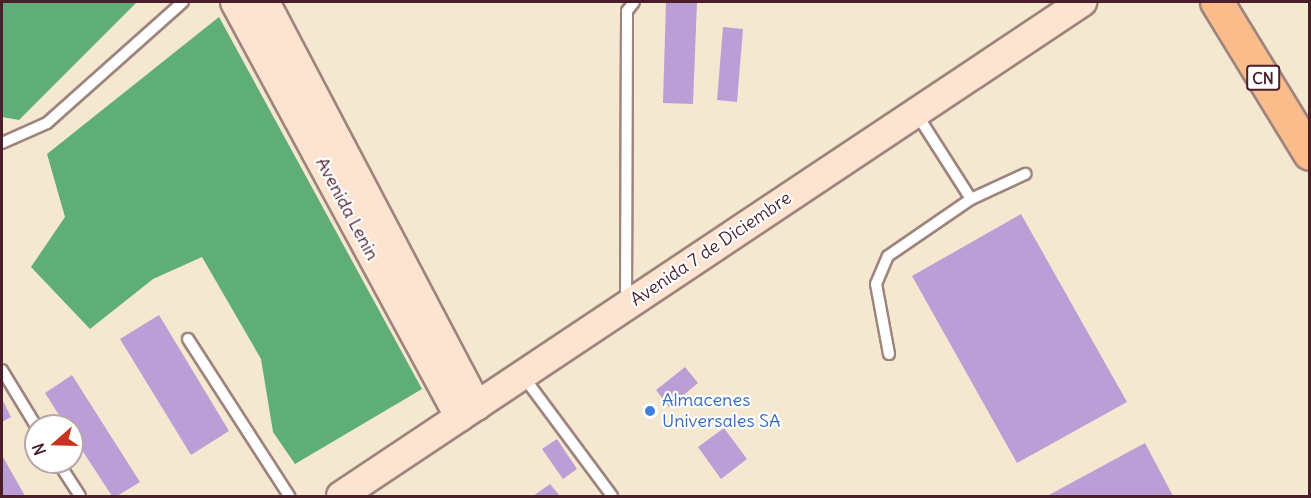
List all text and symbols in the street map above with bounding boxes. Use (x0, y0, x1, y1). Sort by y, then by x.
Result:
road number: CN (1245, 65, 1281, 91)
street label: Avenida Lenin (311, 154, 383, 264)
street label: Avenida 7 de Diciembre (627, 187, 795, 311)
place label: Almacenes Universales SA (662, 390, 781, 432)
marker: Almacenes Universales SA (643, 404, 657, 418)
north arrow (24, 414, 84, 474)
text: N (28, 441, 50, 458)

